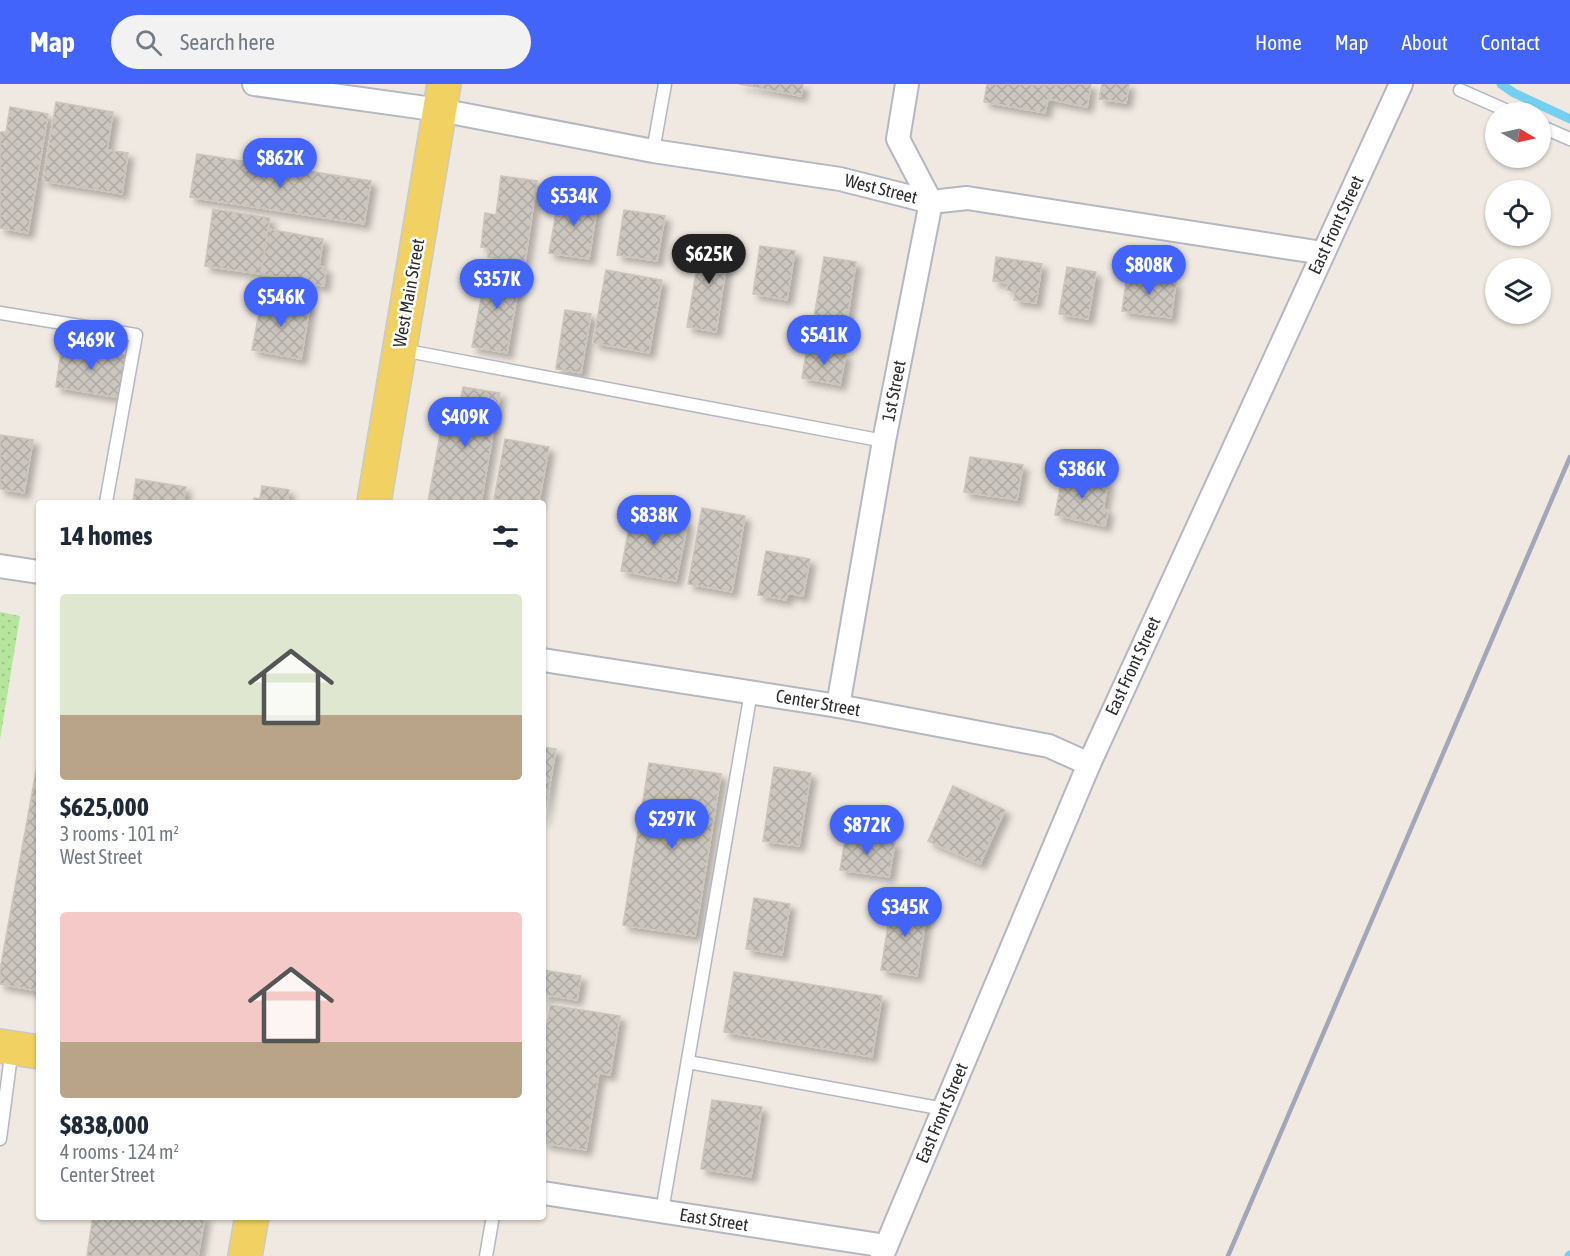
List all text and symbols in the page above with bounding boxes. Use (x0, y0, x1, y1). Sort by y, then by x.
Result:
search box (111, 15, 531, 69)
text: Map (30, 26, 75, 58)
icon: search (132, 26, 165, 59)
text: Search here (180, 29, 275, 55)
text: Home (1255, 30, 1302, 54)
text: Map (1335, 30, 1369, 54)
text: About (1402, 30, 1448, 54)
text: Contact (1481, 30, 1540, 54)
north arrow (1485, 102, 1551, 168)
map controls (1485, 102, 1551, 324)
pin: $862K (238, 138, 322, 189)
text: $862K (257, 146, 303, 169)
street label: West Street (843, 169, 920, 208)
street label: East Front Street (1304, 172, 1368, 278)
pin: $534K (532, 176, 616, 227)
button: locate (1485, 180, 1551, 246)
text: $534K (551, 184, 597, 207)
pin: $625K (667, 234, 751, 285)
street label: West Main Street (389, 237, 428, 349)
text: $625K (686, 242, 732, 265)
pin: $808K (1107, 245, 1191, 296)
text: $808K (1126, 253, 1172, 276)
button: layers (1485, 258, 1551, 324)
pin: $357K (455, 259, 539, 310)
text: $357K (474, 267, 520, 290)
pin: $546K (239, 277, 323, 328)
text: $546K (258, 285, 304, 308)
pin: $541K (782, 315, 866, 366)
pin: $469K (49, 320, 133, 371)
text: $541K (801, 323, 847, 346)
text: $469K (68, 328, 114, 351)
street label: 1st Street (877, 358, 910, 423)
pin: $409K (423, 397, 507, 448)
text: $409K (442, 405, 488, 428)
pin: $386K (1040, 449, 1124, 500)
text: $386K (1059, 457, 1105, 480)
pin: $838K (612, 495, 696, 546)
text: $838K (631, 503, 677, 526)
icon: filters (489, 520, 522, 553)
text: 14 homes (60, 521, 153, 551)
street label: East Front Street (1101, 613, 1165, 719)
icon: home (237, 633, 345, 741)
street label: Center Street (774, 685, 862, 720)
text: $625,000 (60, 792, 149, 822)
pin: $297K (630, 799, 714, 850)
pin: $872K (825, 805, 909, 856)
text: $297K (649, 807, 695, 830)
text: $872K (844, 813, 890, 836)
text: 3 rooms · 101 m² (60, 822, 179, 845)
text: West Street (60, 845, 142, 868)
pin: $345K (863, 887, 947, 938)
text: $345K (882, 895, 928, 918)
icon: home (237, 951, 345, 1059)
street label: East Front Street (911, 1060, 972, 1166)
text: $838,000 (60, 1110, 149, 1140)
text: 4 rooms · 124 m² (60, 1140, 179, 1163)
text: Center Street (60, 1163, 155, 1186)
street label: East Street (678, 1204, 750, 1235)

